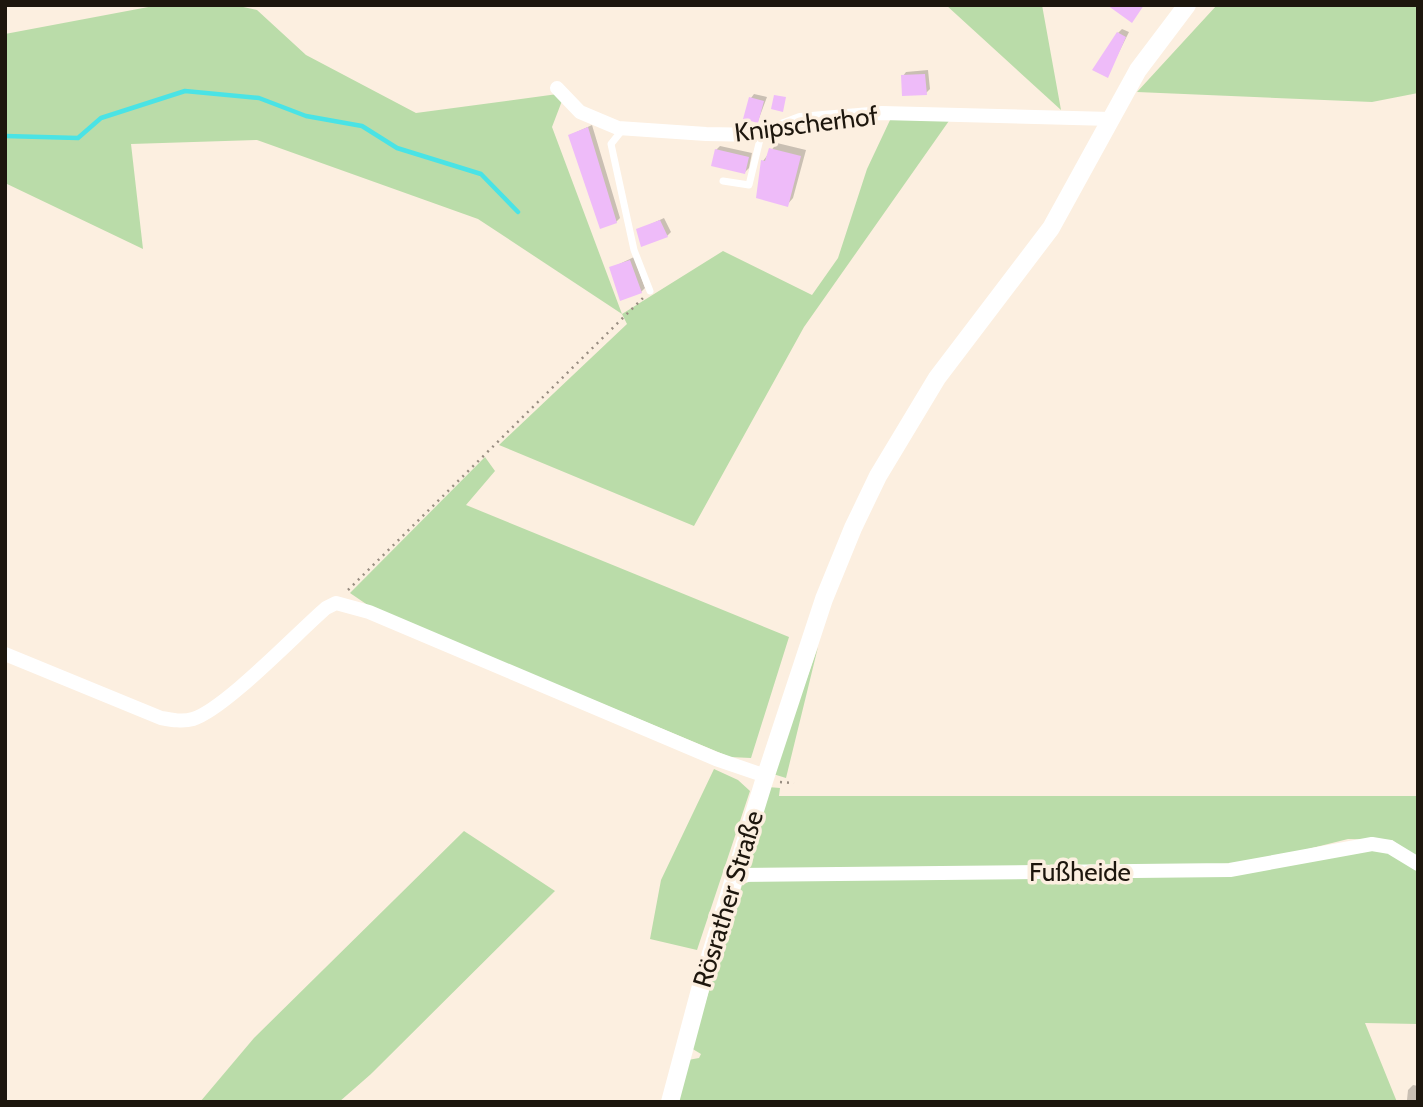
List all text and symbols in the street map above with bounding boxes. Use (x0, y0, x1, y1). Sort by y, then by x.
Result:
street label: Knipscherhof (732, 99, 880, 149)
street label: Rösrather Straße (686, 807, 770, 991)
street label: Fußheide (1029, 856, 1131, 888)

